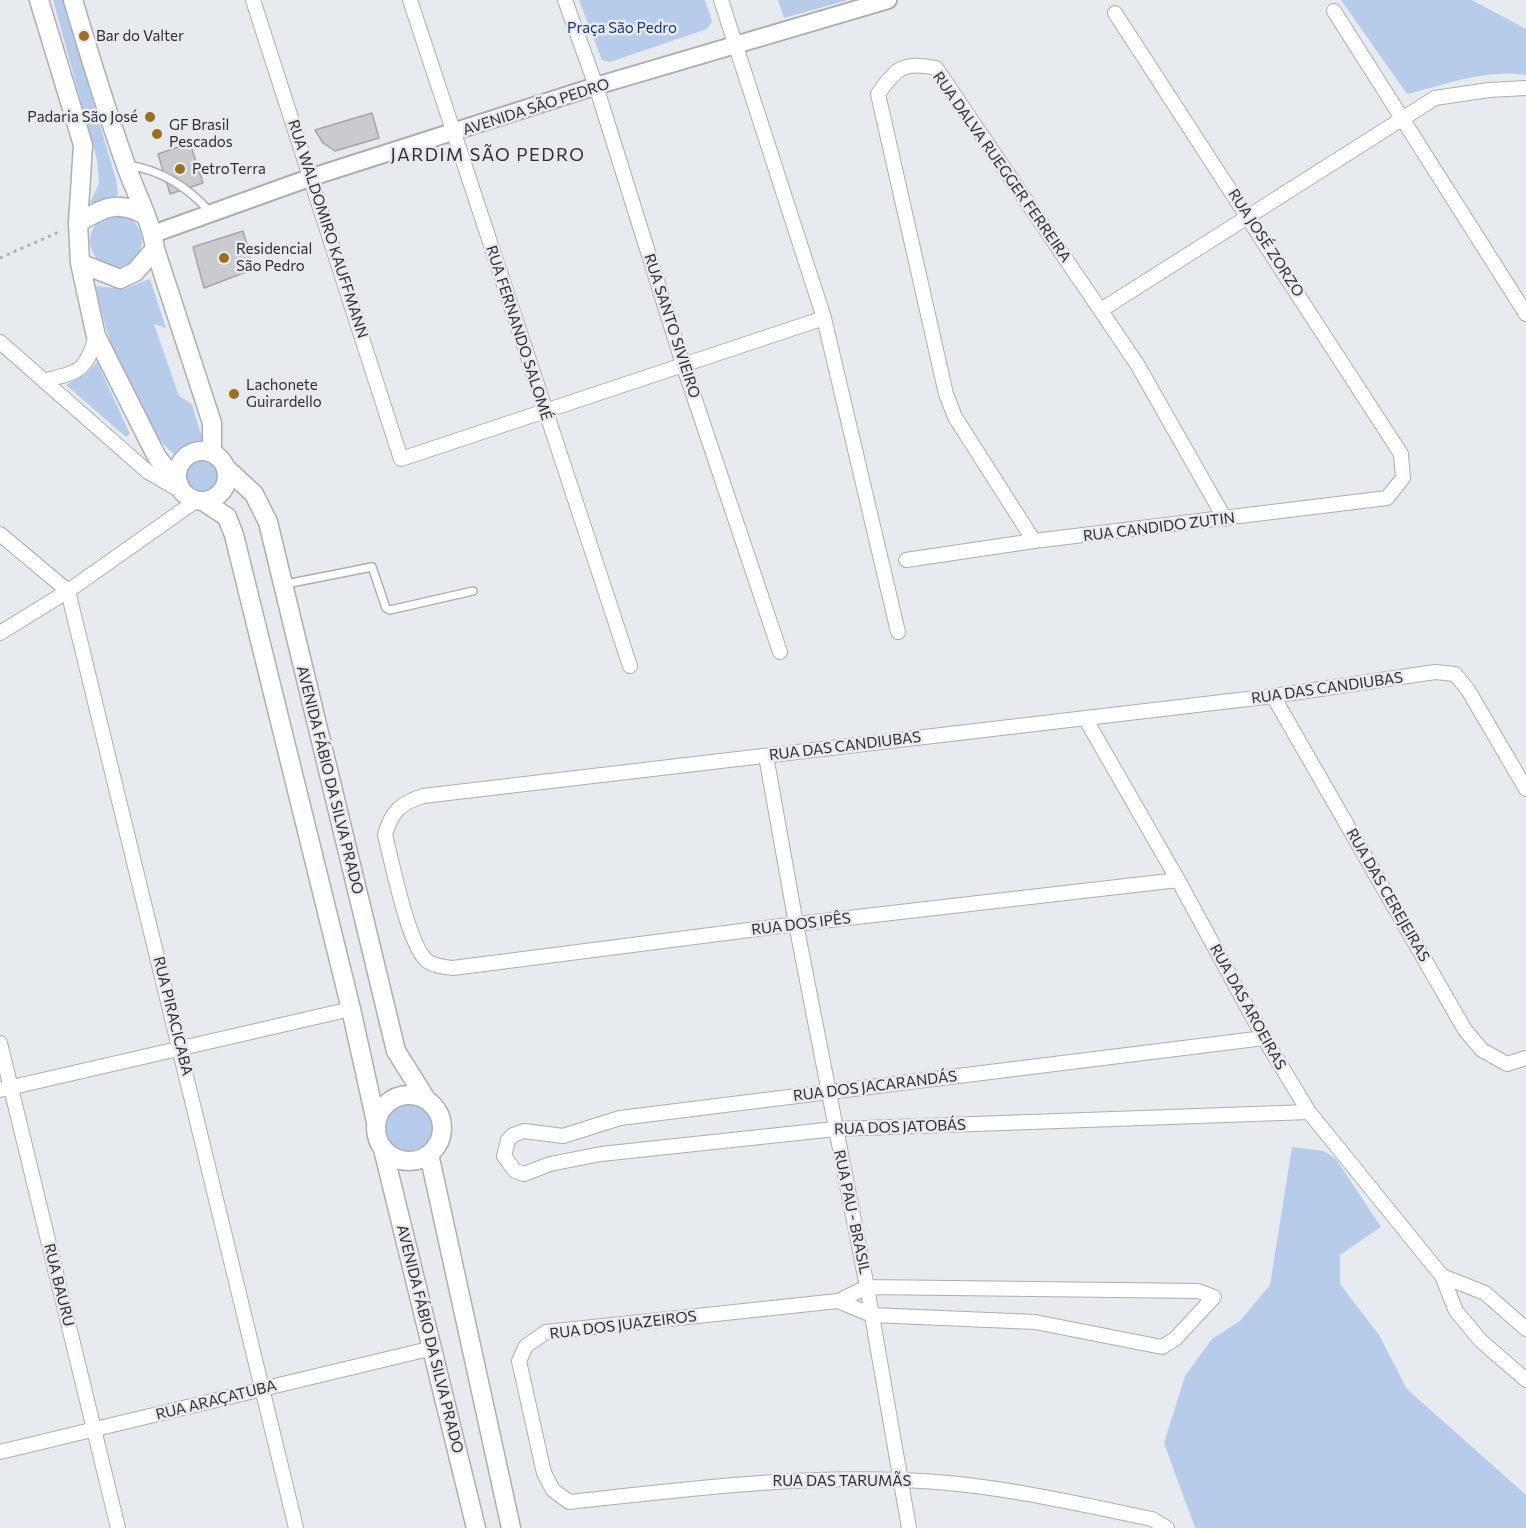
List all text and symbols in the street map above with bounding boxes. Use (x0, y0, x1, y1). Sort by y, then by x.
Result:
park label: Praça São Pedro (567, 19, 677, 37)
place label: Bar do Valter (96, 27, 184, 45)
marker: Bar do Valter (77, 29, 91, 43)
street label: RUA DALVA RUEGGER FERREIRA (929, 68, 1075, 266)
street label: AVENIDA SÃO PEDRO (460, 75, 612, 139)
place label: Padaria São José (27, 108, 138, 126)
marker: Padaria São José (143, 110, 157, 124)
place label: GF Brasil Pescados (169, 116, 232, 151)
street label: RUA WALDOMIRO KAUFFMANN (284, 118, 372, 340)
marker: GF Brasil Pescados (150, 127, 164, 141)
district label: JARDIM SÃO PEDRO (390, 144, 586, 166)
place label: PetroTerra (192, 160, 266, 178)
marker: PetroTerra (173, 162, 187, 176)
street label: RUA JOSÉ ZORZO (1224, 186, 1308, 300)
place label: Residencial São Pedro (236, 240, 312, 275)
street label: RUA FERNANDO SALOMÉ (482, 243, 556, 423)
marker: Residencial São Pedro (217, 251, 231, 265)
street label: RUA SANTO SIVIEIRO (640, 251, 704, 401)
place label: Lachonete Guirardello (246, 376, 322, 411)
marker: Lachonete Guirardello (227, 387, 241, 401)
street label: RUA CANDIDO ZUTIN (1082, 509, 1236, 545)
street label: AVENIDA FÁBIO DA SILVA PRADO (293, 664, 367, 896)
street label: RUA DAS CANDIUBAS (1250, 668, 1404, 708)
street label: RUA DAS CANDIUBAS (768, 728, 922, 764)
street label: RUA DAS CEREJEIRAS (1342, 825, 1434, 965)
street label: RUA DOS IPÊS (750, 909, 852, 939)
street label: RUA DAS AROEIRAS (1206, 941, 1290, 1073)
street label: RUA PIRACICABA (149, 955, 197, 1077)
street label: RUA DOS JACARANDÁS (792, 1067, 958, 1105)
street label: RUA DOS JATOBÁS (834, 1116, 966, 1138)
street label: RUA PAU - BRASIL (830, 1148, 874, 1276)
street label: AVENIDA FÁBIO DA SILVA PRADO (393, 1223, 467, 1455)
street label: RUA BAURU (40, 1242, 78, 1328)
street label: RUA DOS JUAZEIROS (549, 1307, 697, 1343)
street label: RUA ARAÇATUBA (154, 1376, 278, 1424)
street label: RUA DAS TARUMÃS (773, 1472, 911, 1490)

